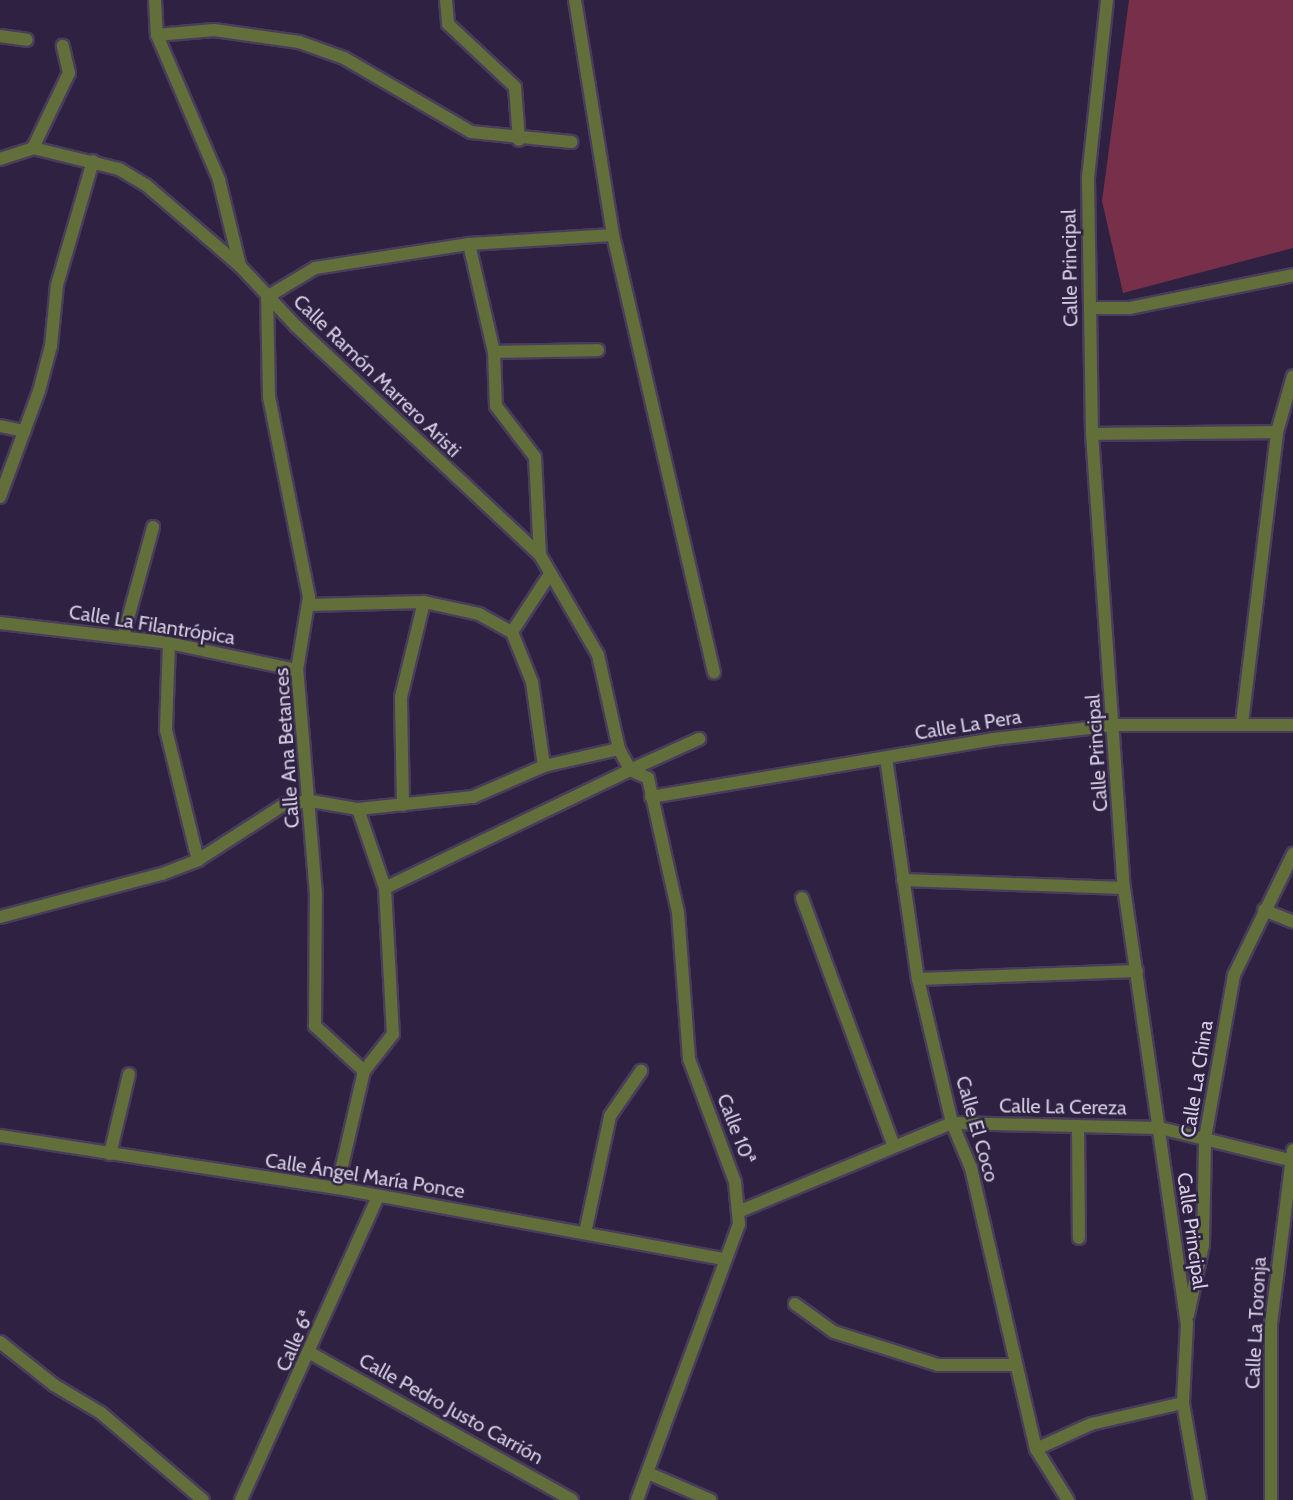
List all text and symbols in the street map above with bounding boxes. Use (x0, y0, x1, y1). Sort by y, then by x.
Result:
street label: Calle Principal (1057, 209, 1083, 327)
street label: Calle Ramón Marrero Aristi (288, 290, 466, 462)
street label: Calle La Filantrópica (67, 600, 237, 650)
street label: Calle Ana Betances (269, 667, 305, 829)
street label: Calle Principal (1081, 693, 1113, 813)
street label: Calle La Pera (913, 705, 1023, 745)
street label: Calle La China (1176, 1019, 1218, 1139)
street label: Calle El Coco (950, 1073, 1004, 1185)
street label: Calle 10ª (712, 1090, 760, 1168)
street label: Calle La Cereza (999, 1094, 1127, 1120)
street label: Calle Ángel María Ponce (263, 1148, 467, 1204)
street label: Calle Principal (1172, 1171, 1212, 1291)
street label: Calle La Toronja (1241, 1256, 1271, 1390)
street label: Calle 6ª (271, 1307, 319, 1375)
street label: Calle Pedro Justo Carrión (355, 1348, 547, 1470)

